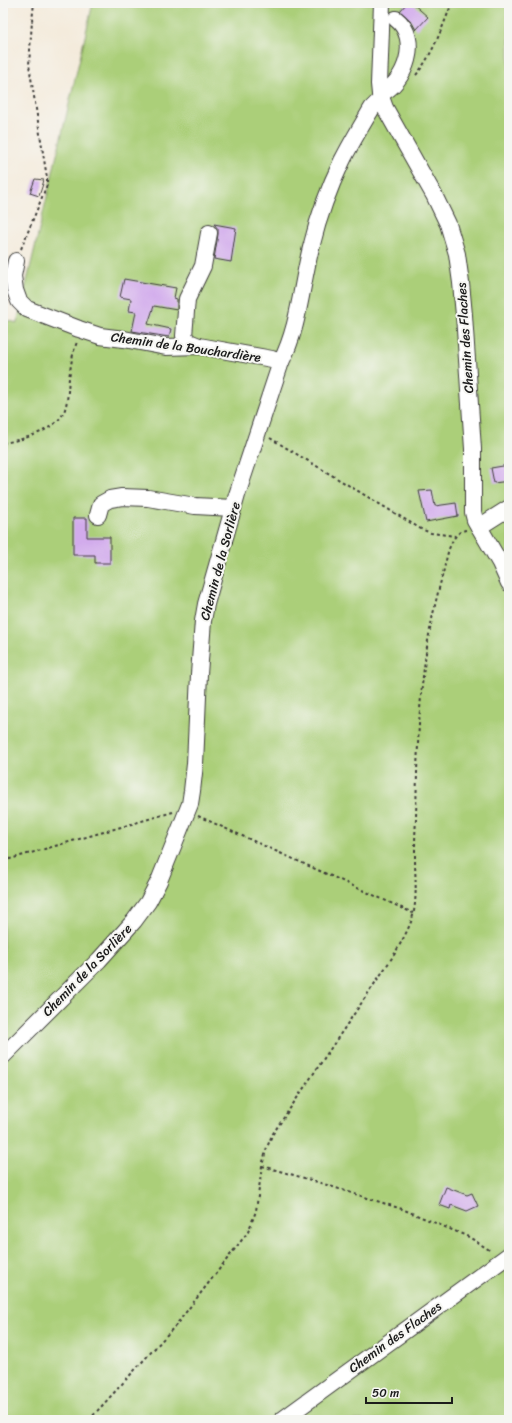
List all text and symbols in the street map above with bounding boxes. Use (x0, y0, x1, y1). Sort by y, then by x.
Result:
street label: Chemin des Flaches (450, 281, 480, 394)
street label: Chemin de la Bouchardière (109, 325, 263, 369)
street label: Chemin de la Sorlière (193, 499, 247, 623)
street label: Chemin de la Sorlière (36, 918, 138, 1022)
street label: Chemin des Flaches (343, 1295, 447, 1379)
scale bar (366, 1379, 452, 1405)
text: 50 m (372, 1382, 399, 1404)

